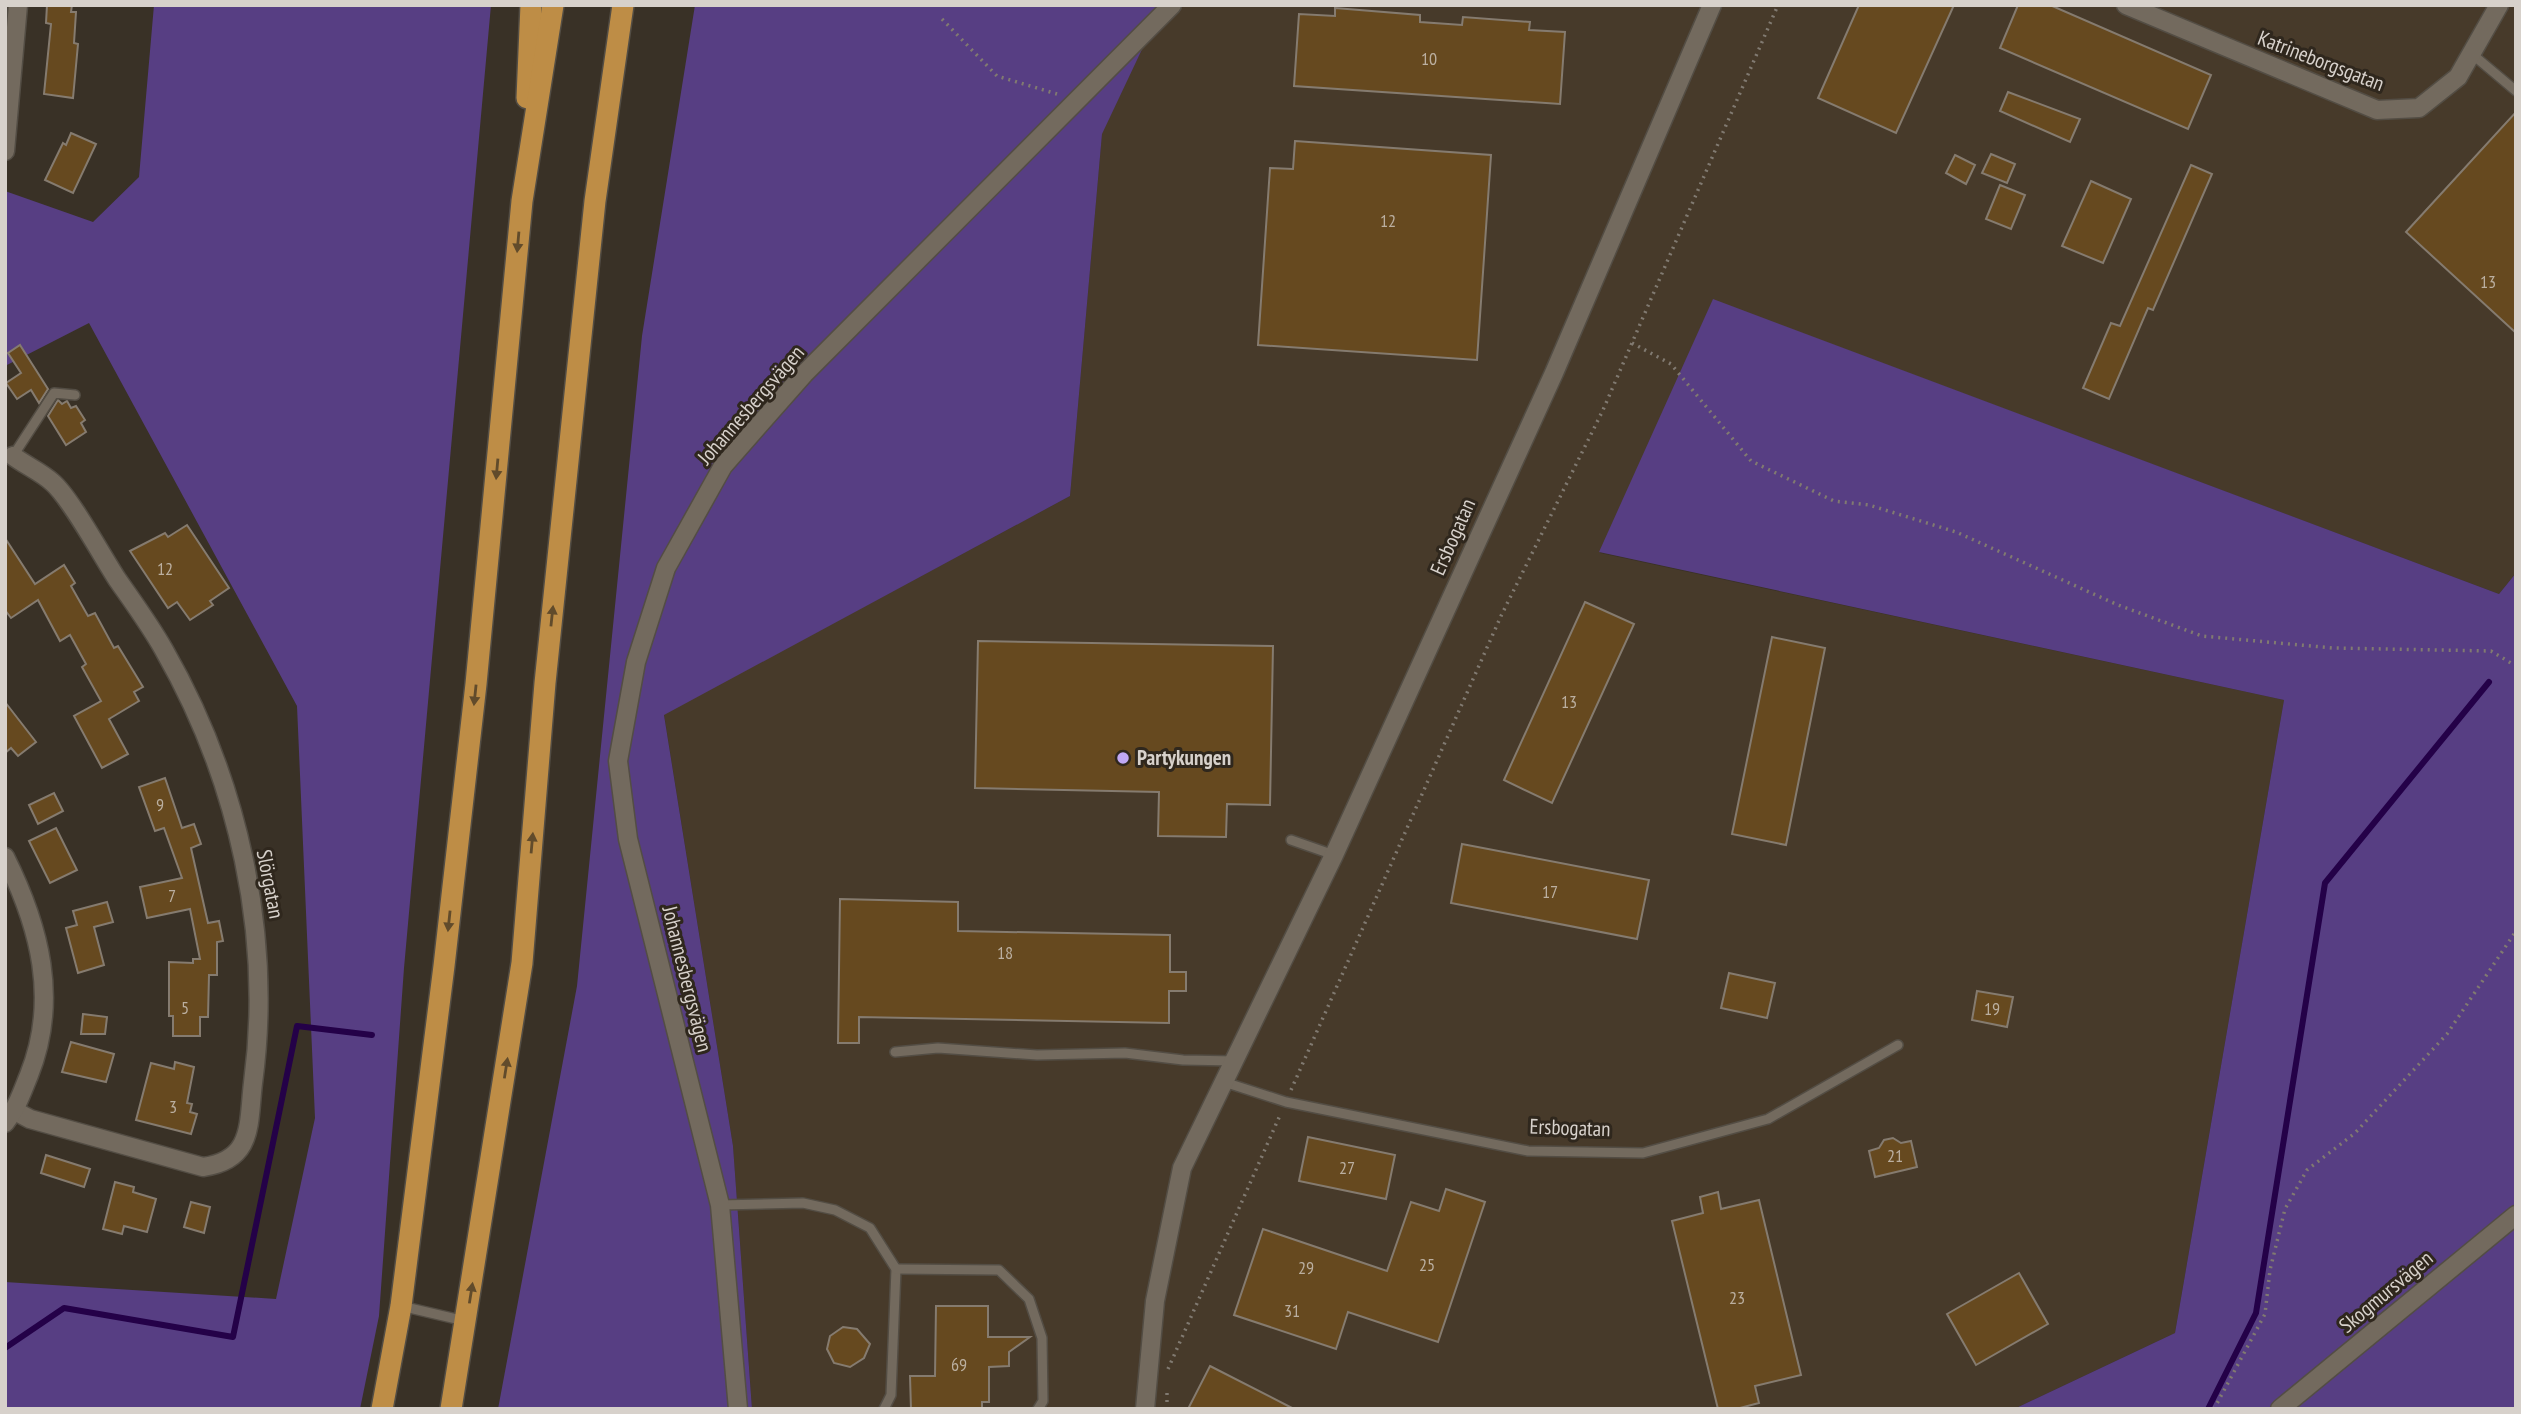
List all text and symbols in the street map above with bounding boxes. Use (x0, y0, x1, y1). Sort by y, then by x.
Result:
street label: Katrineborgsgatan (2254, 24, 2388, 97)
house number: 10 (1421, 47, 1437, 70)
house number: 12 (1380, 209, 1396, 232)
one-way arrow (512, 231, 523, 253)
house number: 13 (2480, 270, 2496, 293)
street label: Johannesbergsvägen (691, 340, 810, 471)
one-way arrow (491, 458, 502, 480)
street label: Ersbogatan (1424, 494, 1481, 579)
house number: 12 (157, 557, 173, 580)
one-way arrow (546, 605, 557, 627)
one-way arrow (469, 684, 480, 706)
house number: 13 (1561, 690, 1577, 713)
place label: Partykungen (1137, 744, 1231, 771)
marker: Partykungen (1115, 750, 1131, 766)
house number: 9 (156, 793, 164, 816)
one-way arrow (527, 831, 538, 853)
street label: Slörgatan (251, 847, 290, 921)
house number: 17 (1542, 880, 1558, 903)
house number: 7 (168, 884, 176, 907)
street label: Johannesbergsvägen (656, 902, 719, 1055)
one-way arrow (444, 910, 455, 932)
house number: 18 (997, 941, 1013, 964)
house number: 5 (181, 996, 189, 1019)
house number: 19 (1984, 997, 2000, 1020)
one-way arrow (501, 1057, 512, 1079)
house number: 3 (169, 1095, 177, 1118)
street label: Ersbogatan (1529, 1113, 1611, 1142)
house number: 21 (1887, 1144, 1903, 1167)
house number: 27 (1339, 1156, 1355, 1179)
street label: Skogmursvägen (2333, 1245, 2438, 1339)
house number: 25 (1419, 1253, 1435, 1276)
house number: 29 (1298, 1256, 1314, 1279)
one-way arrow (466, 1282, 477, 1304)
house number: 23 (1729, 1286, 1745, 1309)
house number: 31 (1284, 1299, 1300, 1322)
house number: 69 (951, 1353, 967, 1376)

